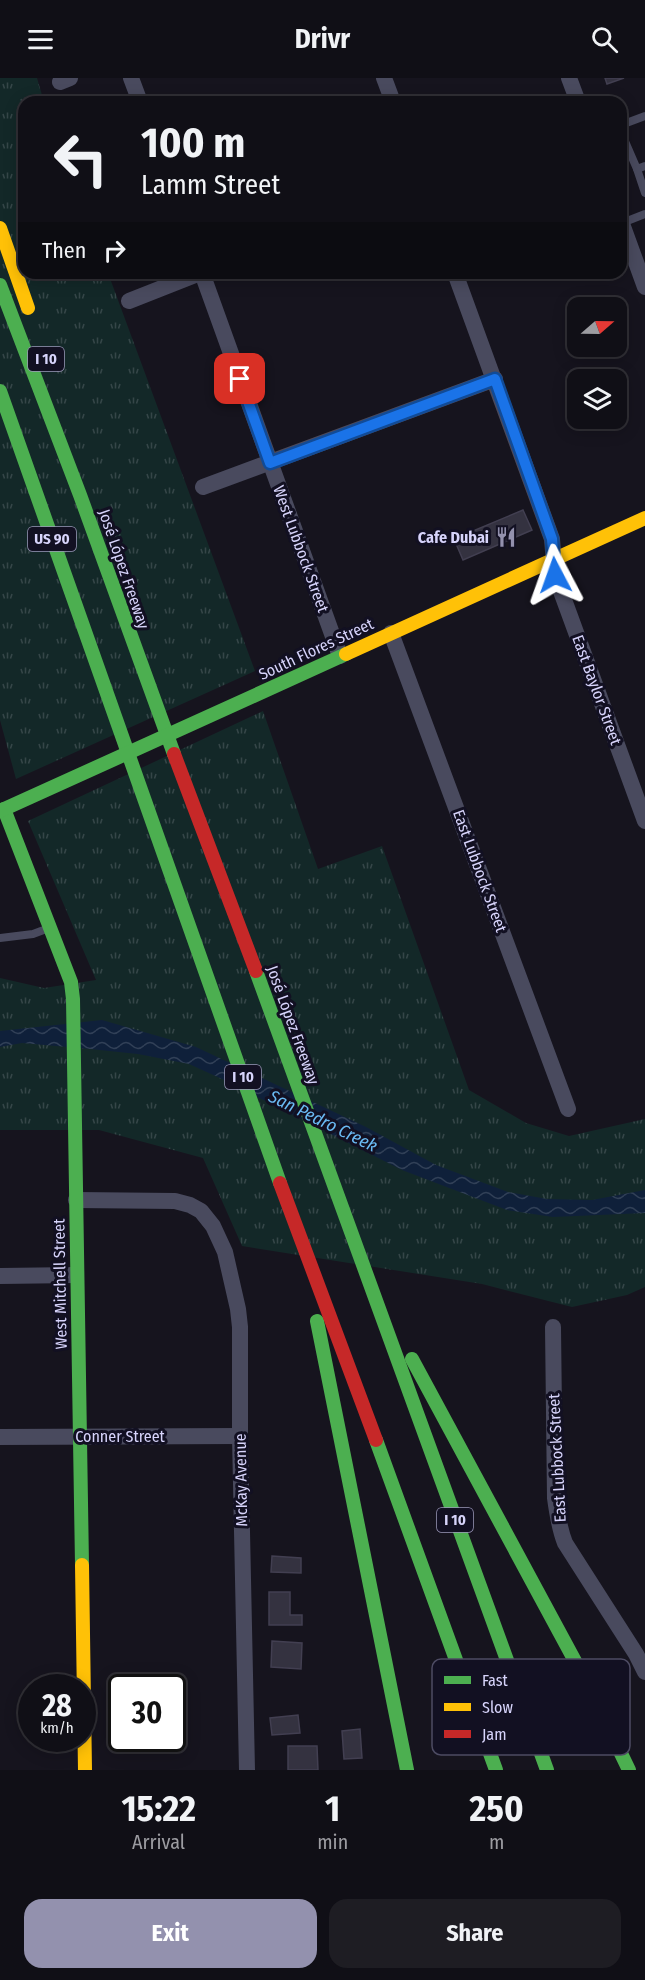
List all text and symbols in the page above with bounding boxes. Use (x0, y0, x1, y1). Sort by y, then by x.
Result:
icon: menu (24, 23, 57, 56)
text: Drivr (295, 23, 350, 55)
icon: search (588, 23, 621, 56)
text: 100 m (141, 118, 245, 168)
icon: left (42, 120, 120, 198)
text: Lamm Street (141, 169, 280, 201)
icon: right (98, 234, 131, 267)
text: Then (42, 237, 86, 264)
north arrow (567, 297, 627, 357)
map controls (567, 297, 627, 429)
road number: I 10 (28, 347, 64, 371)
pin (214, 353, 265, 404)
icon: arrive (223, 362, 256, 395)
button: layers (567, 369, 627, 429)
street label: West Lubbock Street (269, 483, 333, 616)
street label: José López Freeway (95, 507, 154, 632)
restaurant icon: Cafe Dubai (494, 525, 518, 549)
road number: US 90 (28, 527, 76, 551)
place label: Cafe Dubai (418, 528, 489, 547)
position arrow (523, 543, 587, 607)
street label: South Flores Street (256, 614, 377, 684)
street label: East Baylor Street (568, 632, 626, 748)
street label: East Lubbock Street (449, 807, 511, 936)
street label: José López Freeway (263, 963, 324, 1088)
road number: I 10 (225, 1065, 261, 1089)
water label: San Pedro Creek (264, 1085, 381, 1157)
street label: West Mitchell Street (49, 1218, 71, 1350)
street label: East Lubbock Street (544, 1392, 570, 1523)
street label: Conner Street (75, 1427, 166, 1446)
street label: McKay Avenue (231, 1433, 251, 1527)
road number: I 10 (437, 1508, 473, 1532)
legend (432, 1659, 630, 1755)
text: Fast (482, 1671, 509, 1690)
speed limit sign: 30 (108, 1674, 186, 1752)
text: 28 (42, 1688, 72, 1724)
text: Slow (482, 1698, 513, 1717)
text: km/h (40, 1719, 74, 1737)
text: Jam (482, 1725, 507, 1744)
text: 15:22 (121, 1787, 196, 1831)
text: 1 (325, 1787, 340, 1831)
text: 250 (470, 1787, 524, 1831)
text: Arrival (132, 1830, 185, 1854)
text: min (317, 1830, 348, 1854)
text: m (489, 1830, 504, 1854)
button: Exit (24, 1899, 317, 1968)
button: Share (329, 1899, 621, 1968)

